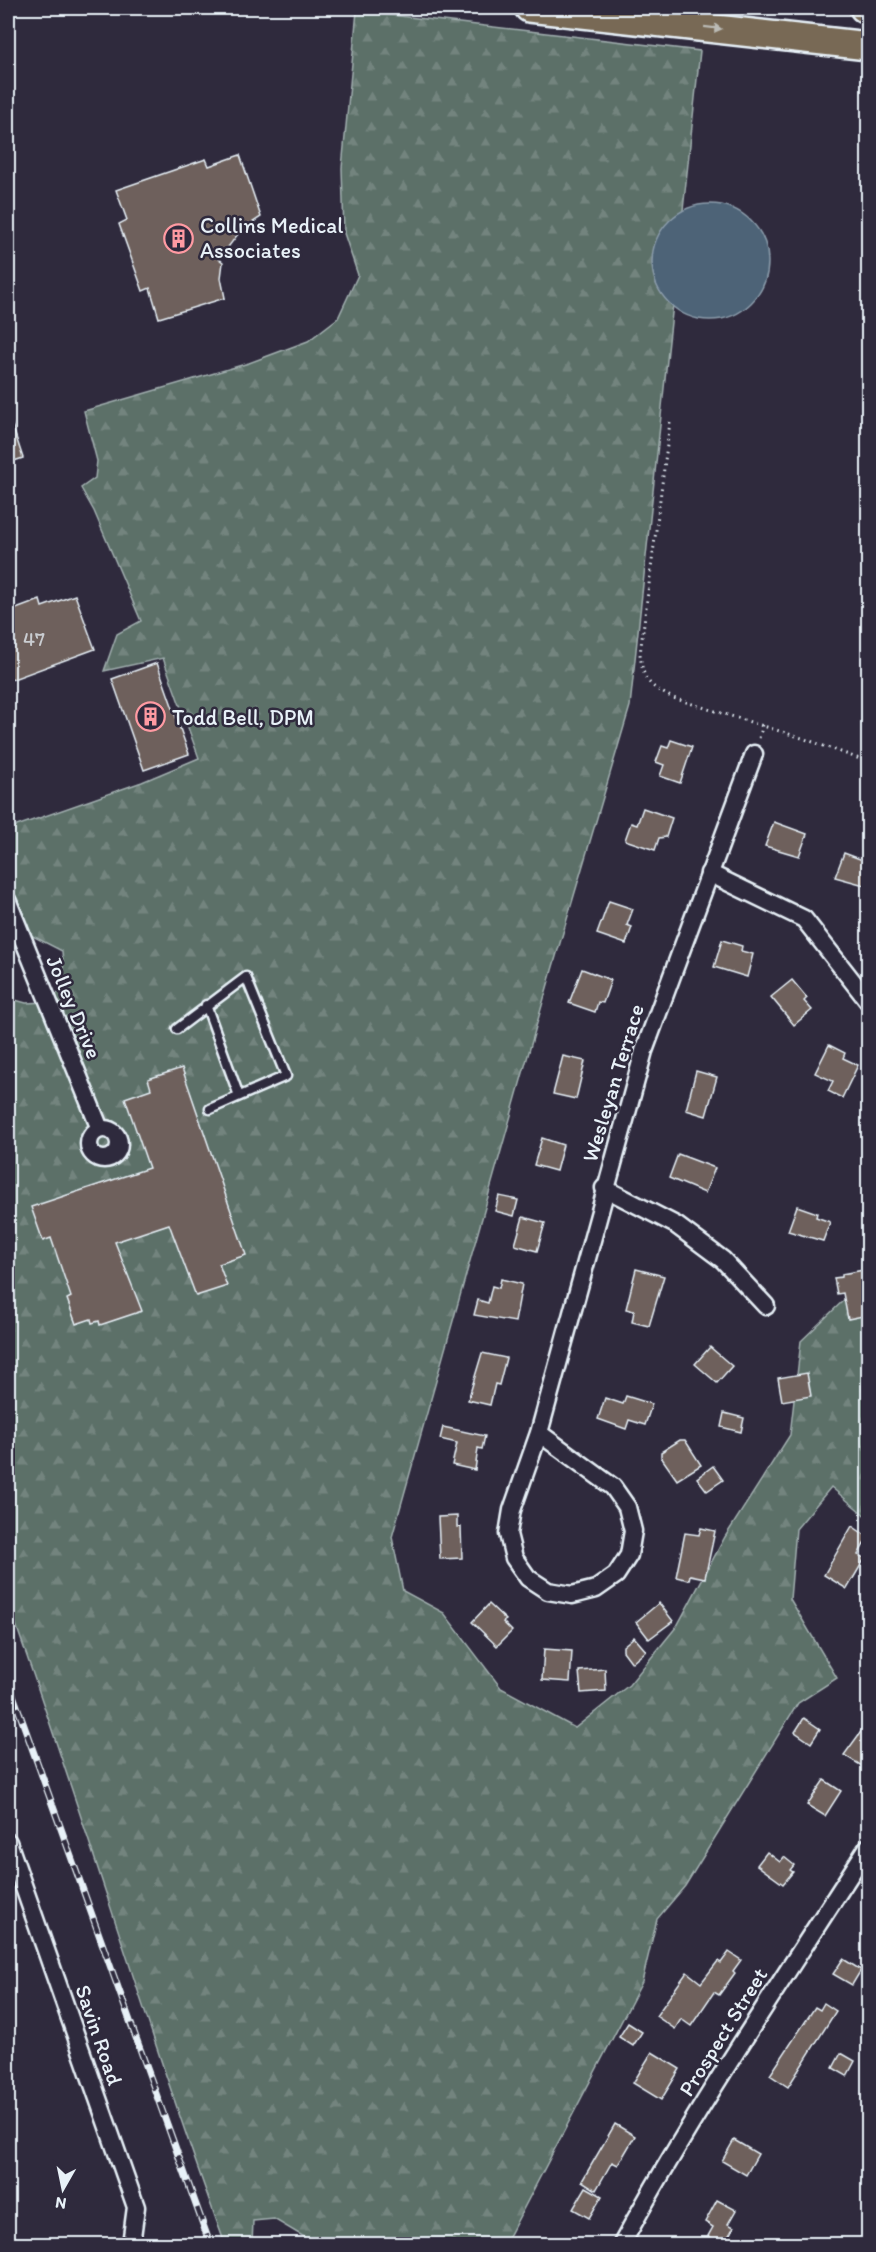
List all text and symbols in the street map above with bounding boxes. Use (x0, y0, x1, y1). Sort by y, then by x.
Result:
one-way arrow (703, 24, 722, 33)
place label: Collins Medical Associates (200, 212, 343, 264)
building icon: Collins Medical Associates (163, 222, 195, 254)
house number: 47 (23, 627, 45, 651)
building icon: Todd Bell, DPM (135, 701, 167, 733)
place label: Todd Bell, DPM (172, 704, 314, 731)
street label: Jolley Drive (40, 951, 108, 1063)
street label: Wesleyan Terrace (576, 1001, 650, 1165)
street label: Prospect Street (673, 1963, 773, 2101)
street label: Savin Road (69, 1981, 129, 2089)
north arrow (33, 2159, 93, 2219)
text: N (54, 2193, 68, 2214)

